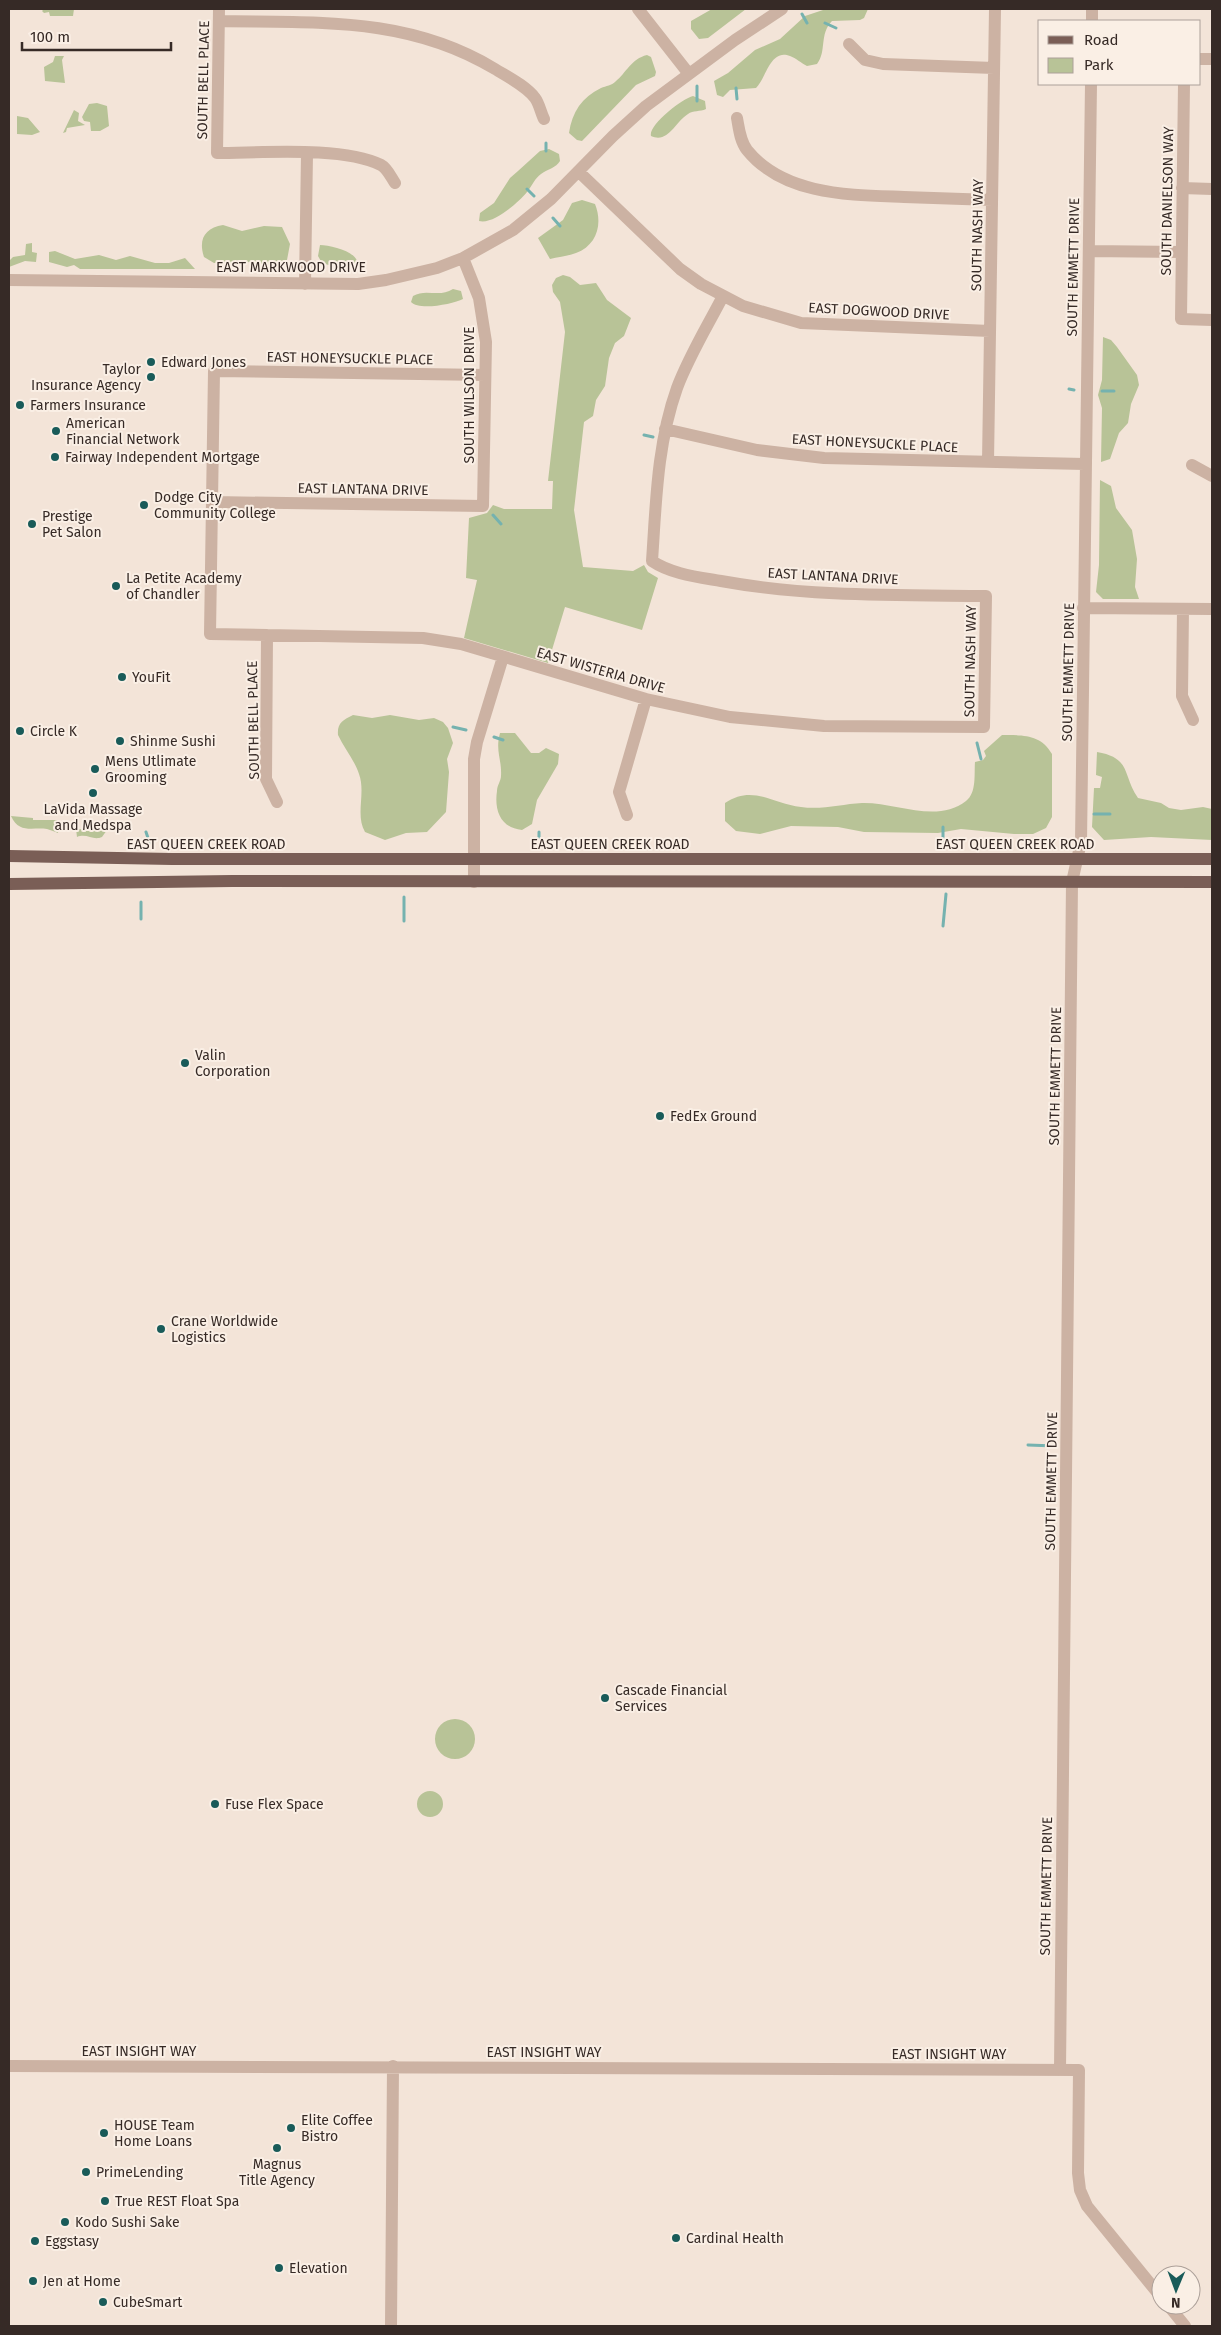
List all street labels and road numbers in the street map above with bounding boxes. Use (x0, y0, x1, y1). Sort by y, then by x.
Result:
street label: SOUTH BELL PLACE (194, 20, 213, 140)
street label: SOUTH DANIELSON WAY (1158, 126, 1177, 276)
street label: SOUTH NASH WAY (968, 179, 987, 291)
street label: SOUTH EMMETT DRIVE (1064, 197, 1083, 337)
street label: EAST MARKWOOD DRIVE (216, 259, 366, 276)
street label: EAST DOGWOOD DRIVE (808, 299, 950, 324)
street label: SOUTH WILSON DRIVE (461, 327, 478, 464)
street label: EAST HONEYSUCKLE PLACE (266, 349, 434, 368)
street label: EAST HONEYSUCKLE PLACE (791, 431, 959, 456)
street label: EAST LANTANA DRIVE (297, 480, 429, 499)
street label: EAST LANTANA DRIVE (767, 565, 899, 588)
street label: SOUTH EMMETT DRIVE (1059, 602, 1078, 742)
street label: SOUTH NASH WAY (961, 605, 980, 717)
street label: EAST WISTERIA DRIVE (535, 644, 667, 697)
street label: SOUTH BELL PLACE (244, 660, 263, 780)
street label: EAST QUEEN CREEK ROAD (126, 836, 286, 853)
street label: EAST QUEEN CREEK ROAD (530, 836, 690, 853)
street label: EAST QUEEN CREEK ROAD (935, 836, 1095, 853)
street label: SOUTH EMMETT DRIVE (1046, 1006, 1065, 1146)
street label: SOUTH EMMETT DRIVE (1042, 1411, 1061, 1551)
street label: SOUTH EMMETT DRIVE (1037, 1816, 1056, 1956)
street label: EAST INSIGHT WAY (81, 2043, 197, 2060)
street label: EAST INSIGHT WAY (486, 2044, 602, 2061)
street label: EAST INSIGHT WAY (891, 2046, 1007, 2063)

